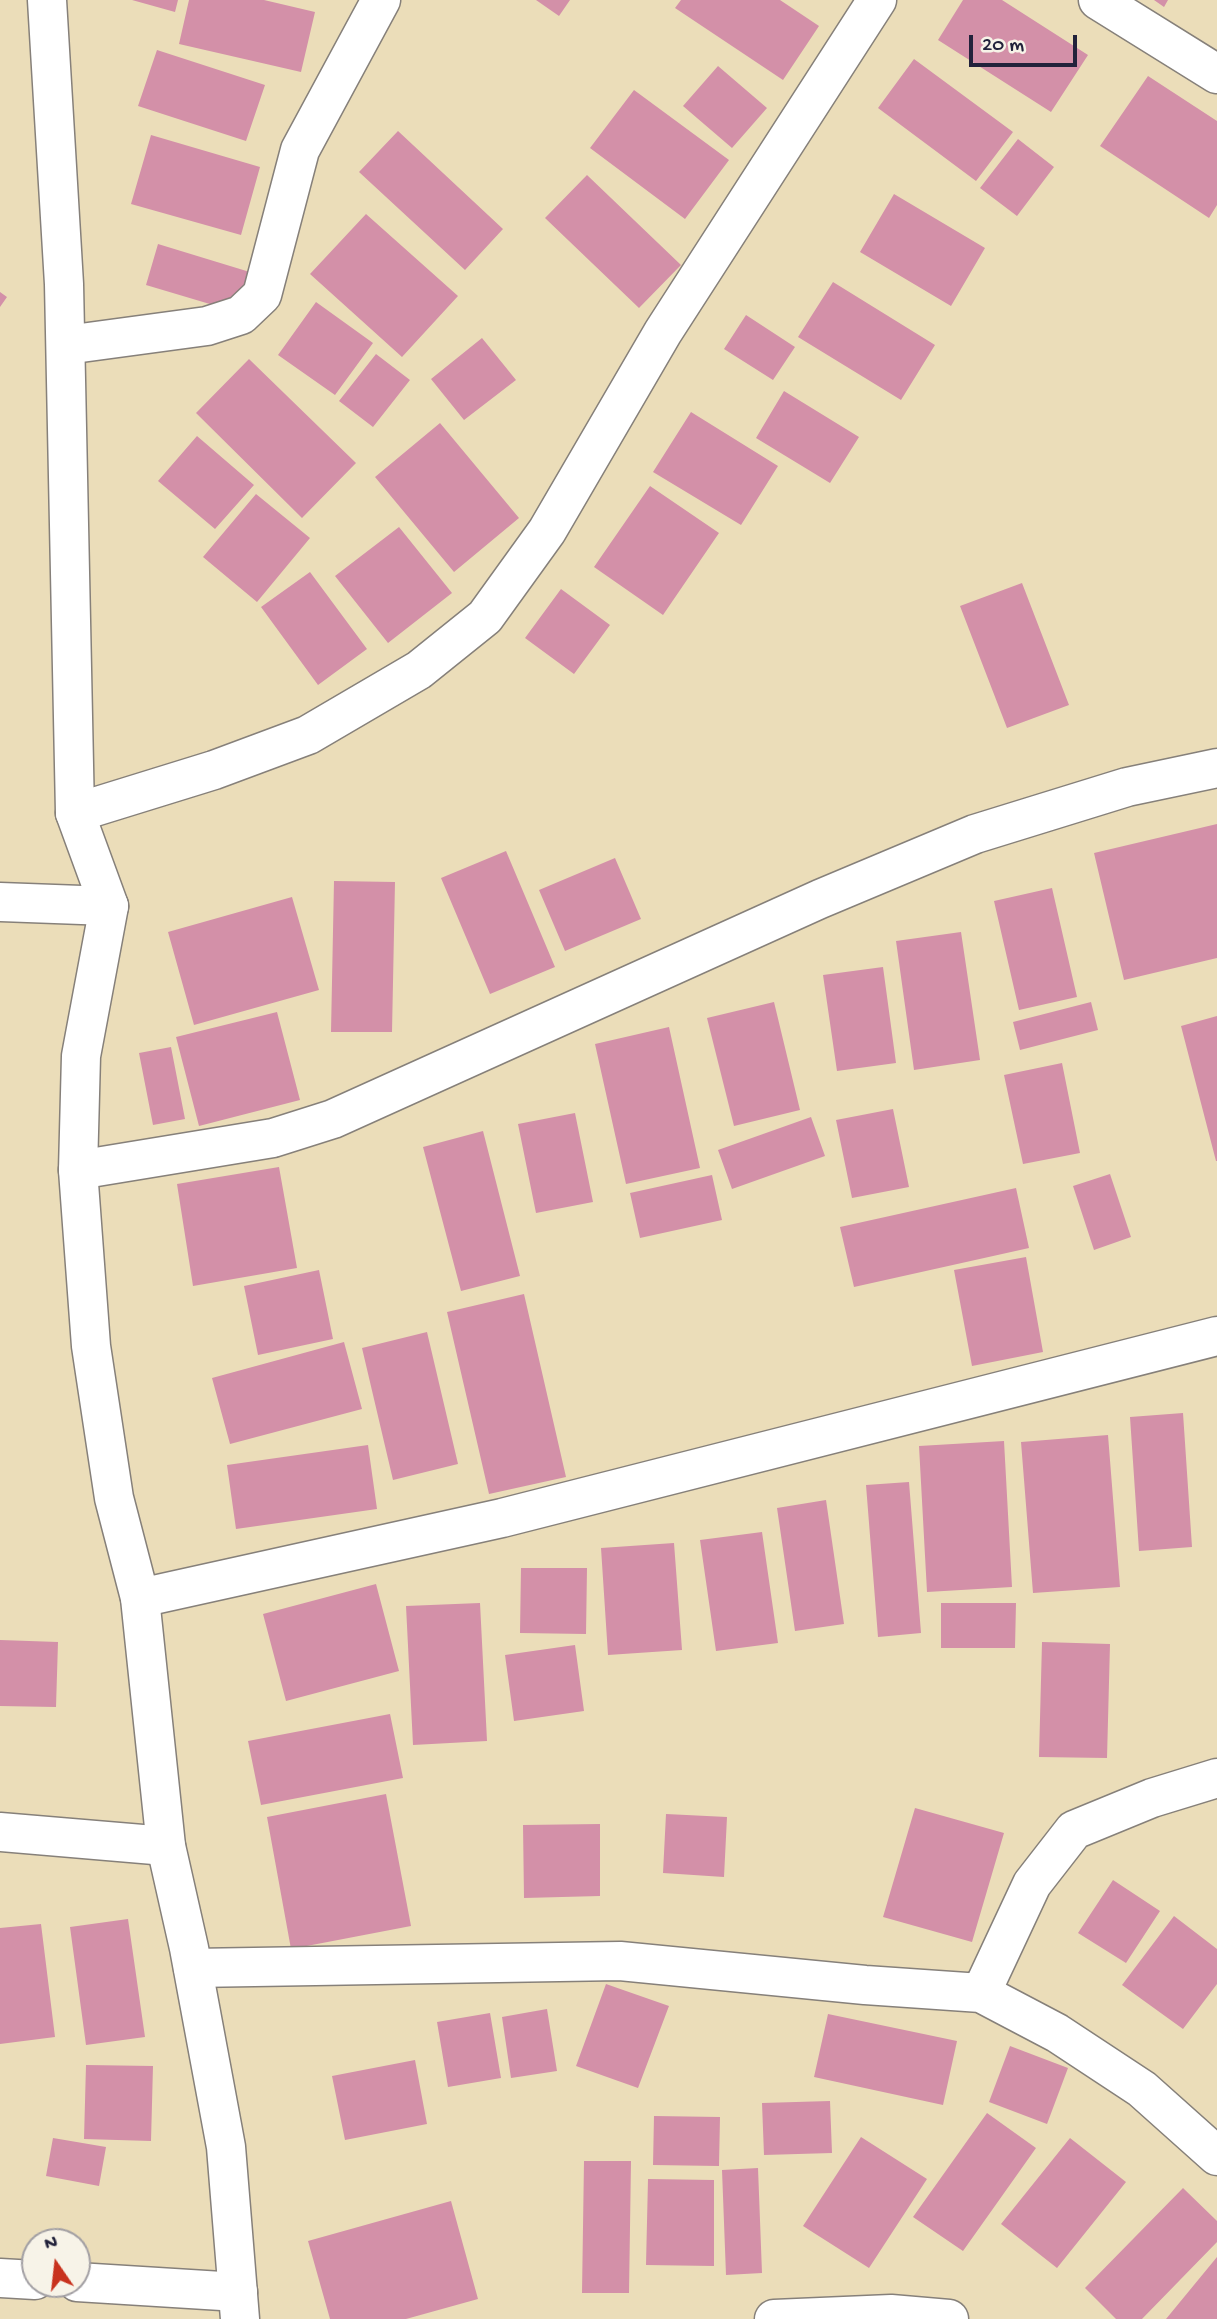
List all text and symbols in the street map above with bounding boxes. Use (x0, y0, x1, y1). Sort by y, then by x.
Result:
scale bar (972, 21, 1080, 65)
text: 20 m (982, 34, 1024, 59)
north arrow (21, 2228, 91, 2298)
text: N (42, 2231, 60, 2257)

